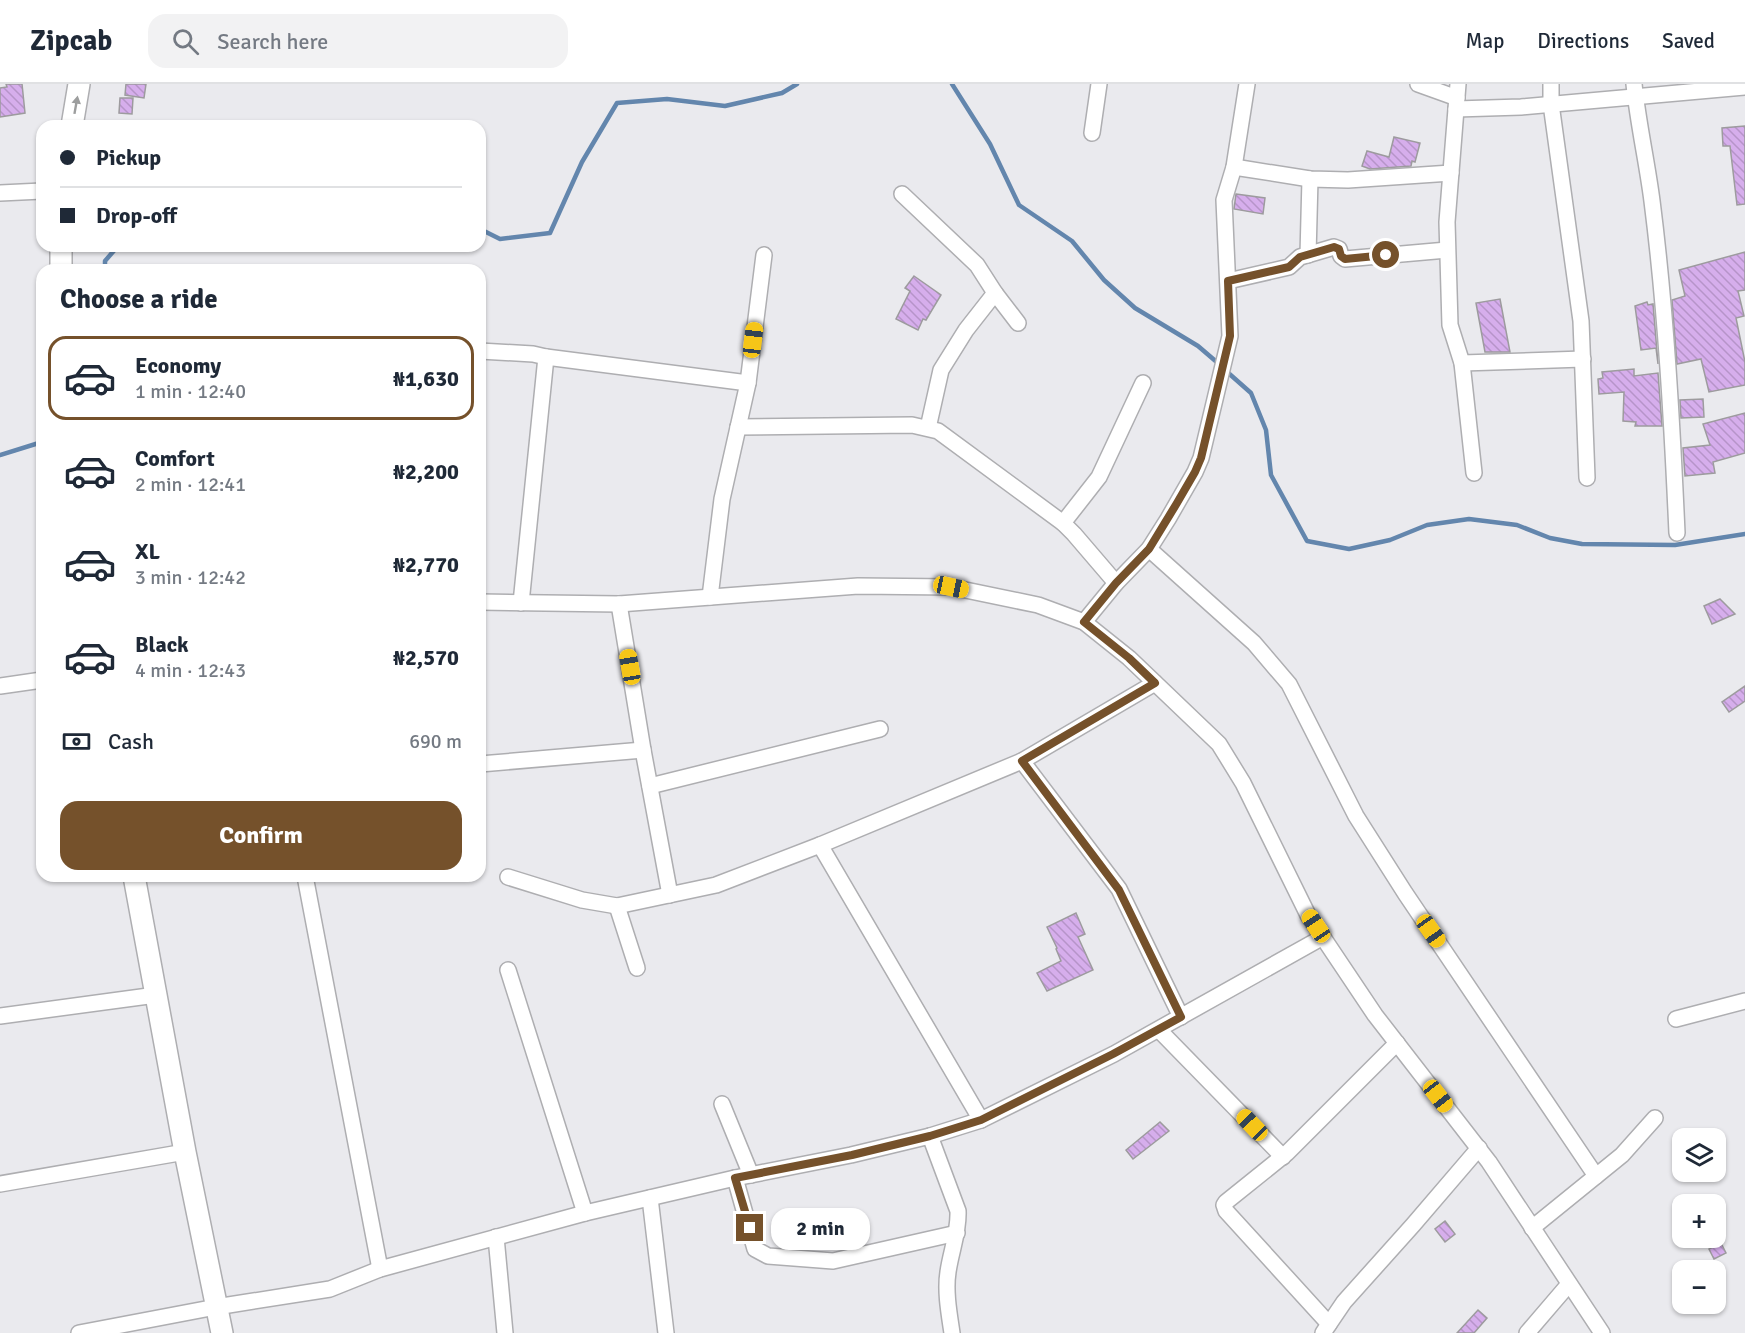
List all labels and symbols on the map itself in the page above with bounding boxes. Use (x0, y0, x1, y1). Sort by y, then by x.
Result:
one-way arrow (71, 95, 80, 114)
route start (1372, 241, 1399, 268)
car (742, 321, 764, 359)
car (932, 574, 970, 600)
car (618, 648, 642, 686)
car (1298, 906, 1334, 946)
car (1413, 911, 1449, 951)
car (1420, 1076, 1456, 1116)
car (1233, 1106, 1271, 1144)
callout: 2 min (771, 1207, 870, 1249)
route end (736, 1214, 763, 1241)

